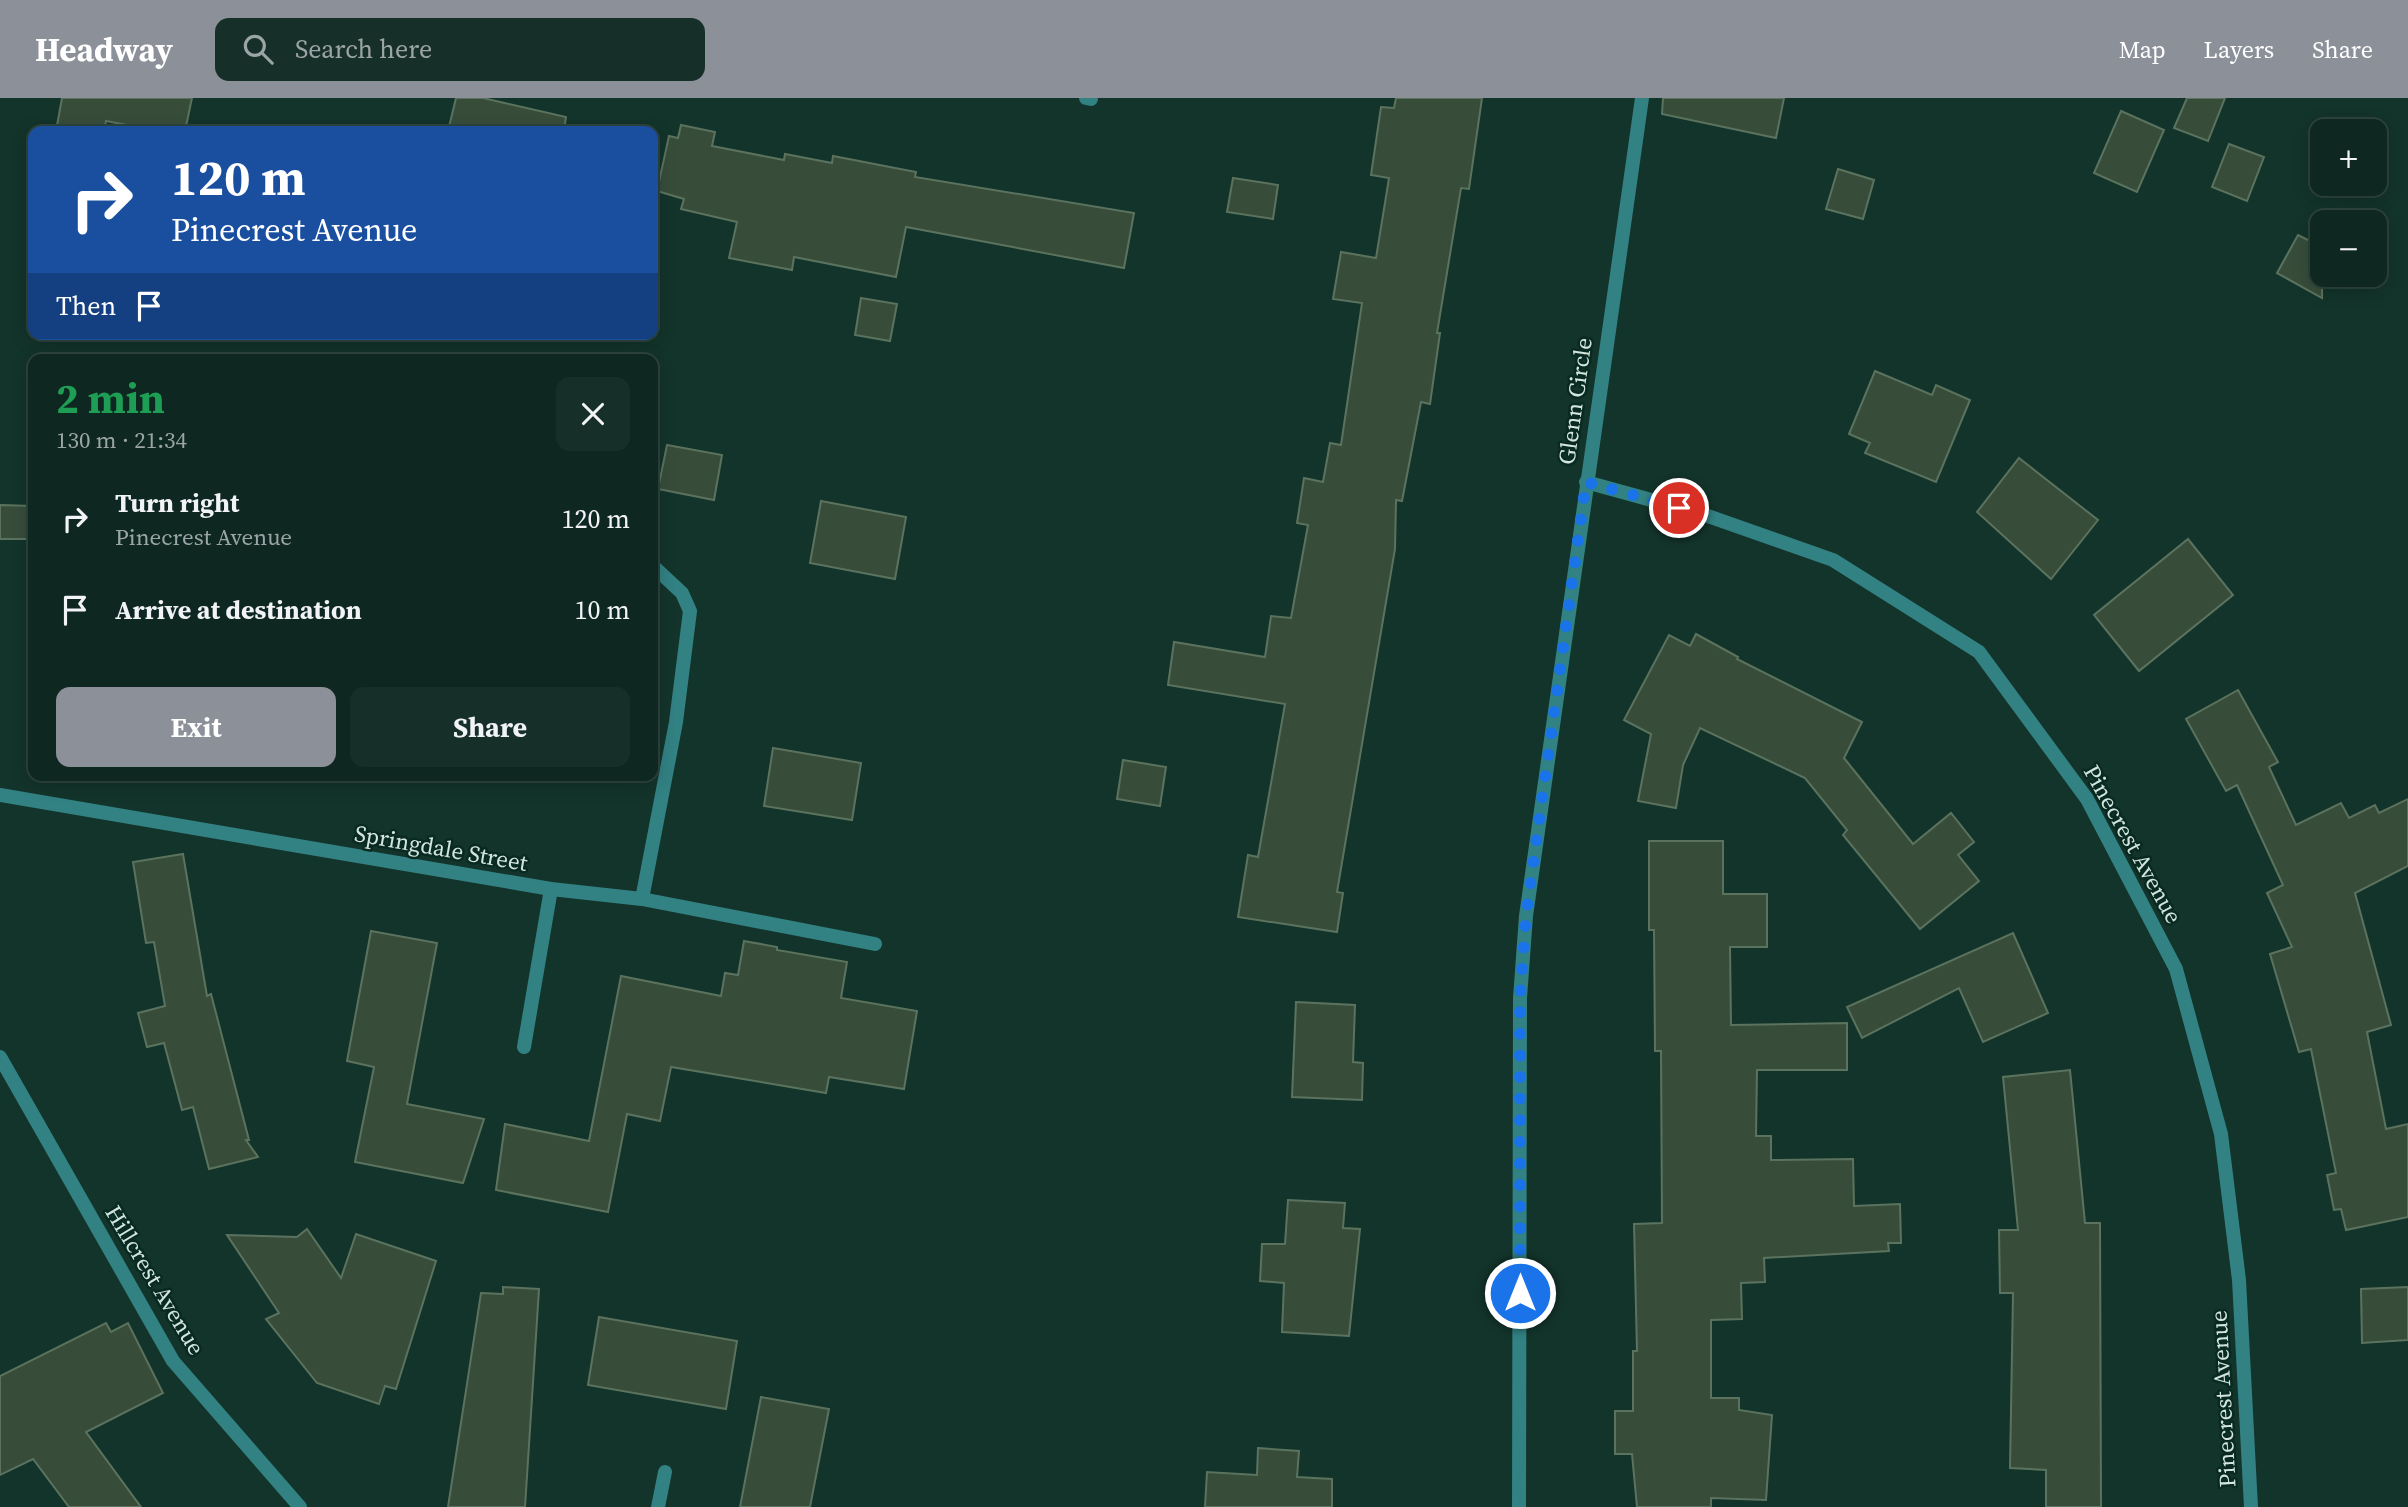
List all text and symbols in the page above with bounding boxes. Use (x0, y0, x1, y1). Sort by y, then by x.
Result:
search box (215, 18, 705, 81)
text: Headway (35, 27, 173, 72)
icon: search (239, 30, 277, 68)
text: Search here (295, 31, 432, 67)
text: Map (2119, 33, 2166, 66)
text: Layers (2204, 33, 2274, 66)
text: Share (2312, 33, 2373, 66)
map controls (2310, 119, 2387, 287)
button: + (2310, 119, 2387, 196)
text: 120 m (171, 144, 306, 211)
icon: right (56, 154, 147, 245)
text: Pinecrest Avenue (171, 208, 417, 252)
button: − (2310, 210, 2387, 287)
icon: arrive (130, 287, 168, 325)
text: Then (56, 288, 116, 324)
street label: Glenn Circle (1550, 335, 1600, 467)
text: 2 min (56, 369, 165, 427)
button: close (556, 377, 630, 451)
text: 130 m · 21:34 (56, 424, 187, 456)
pin (1649, 478, 1709, 538)
text: Turn right (115, 485, 239, 521)
icon: arrive (1660, 489, 1698, 527)
icon: right (56, 500, 94, 538)
text: 120 m (562, 501, 630, 537)
text: Pinecrest Avenue (115, 521, 292, 553)
icon: arrive (56, 591, 94, 629)
text: Arrive at destination (115, 592, 362, 628)
text: 10 m (575, 592, 630, 628)
button: Exit (56, 687, 336, 767)
button: Share (350, 687, 630, 767)
street label: Pinecrest Avenue (2076, 759, 2190, 929)
street label: Springdale Street (352, 817, 531, 879)
street label: Hillcrest Avenue (98, 1199, 212, 1361)
position arrow (1483, 1256, 1557, 1330)
street label: Pinecrest Avenue (2202, 1310, 2244, 1488)

